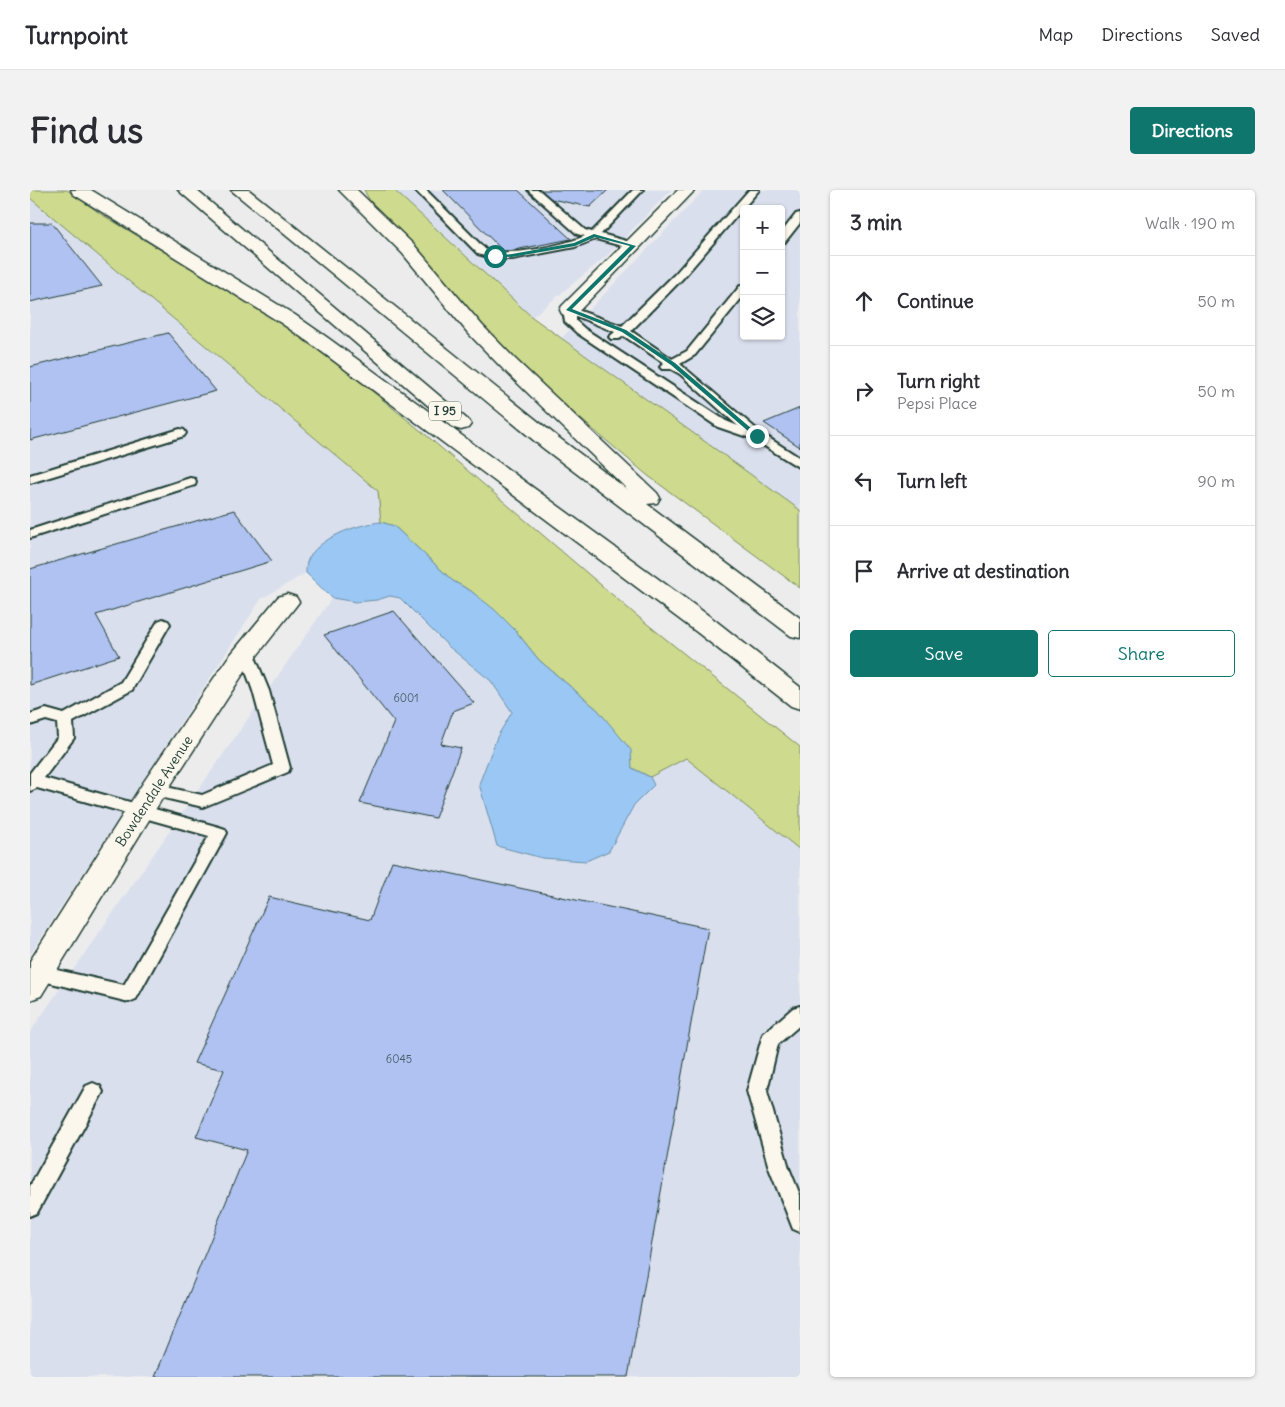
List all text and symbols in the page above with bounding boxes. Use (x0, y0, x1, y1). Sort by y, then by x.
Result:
text: Turnpoint (25, 20, 128, 50)
text: Map (1038, 23, 1073, 46)
text: Directions (1101, 23, 1183, 46)
text: Saved (1211, 23, 1260, 46)
button: Directions (1130, 107, 1255, 154)
text: Find us (30, 108, 143, 152)
map controls (740, 205, 785, 340)
button: + (740, 205, 785, 250)
text: 3 min (850, 209, 902, 236)
text: Walk · 190 m (1145, 213, 1235, 233)
route start (484, 245, 507, 268)
button: − (740, 250, 785, 295)
icon: ahead (850, 287, 878, 315)
text: Continue (897, 289, 974, 313)
text: 50 m (1197, 291, 1235, 311)
button: layers (740, 295, 785, 340)
text: Turn right (897, 369, 980, 393)
icon: right (850, 377, 878, 405)
text: 50 m (1197, 381, 1235, 401)
text: Pepsi Place (897, 393, 977, 413)
road number: I 95 (429, 402, 461, 420)
route end (746, 425, 769, 448)
icon: left (850, 467, 878, 495)
text: Turn left (897, 469, 967, 493)
text: 90 m (1197, 471, 1235, 491)
icon: arrive (850, 557, 878, 585)
text: Arrive at destination (897, 559, 1070, 583)
button: Save (850, 630, 1038, 677)
button: Share (1048, 630, 1235, 677)
house number: 6001 (393, 691, 419, 705)
street label: Bowdendale Avenue (111, 732, 197, 850)
house number: 6045 (386, 1052, 412, 1066)

